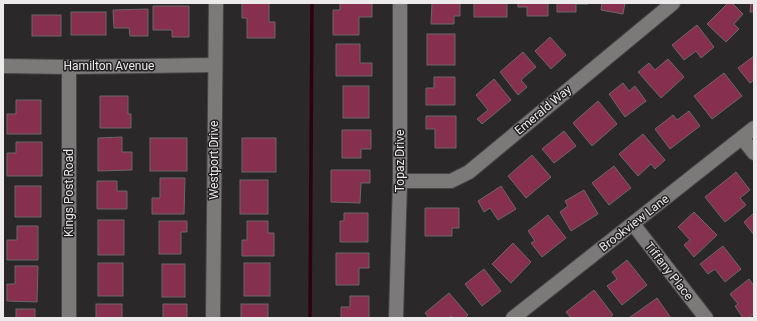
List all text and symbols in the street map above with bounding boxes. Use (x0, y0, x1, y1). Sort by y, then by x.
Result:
street label: Hamilton Avenue (64, 59, 154, 73)
street label: Emerald Way (512, 82, 574, 138)
street label: Westport Drive (207, 121, 221, 199)
street label: Topaz Drive (393, 130, 407, 192)
street label: Kings Post Road (62, 149, 76, 237)
street label: Brookview Lane (596, 192, 672, 254)
street label: Tiffany Place (642, 239, 696, 303)

